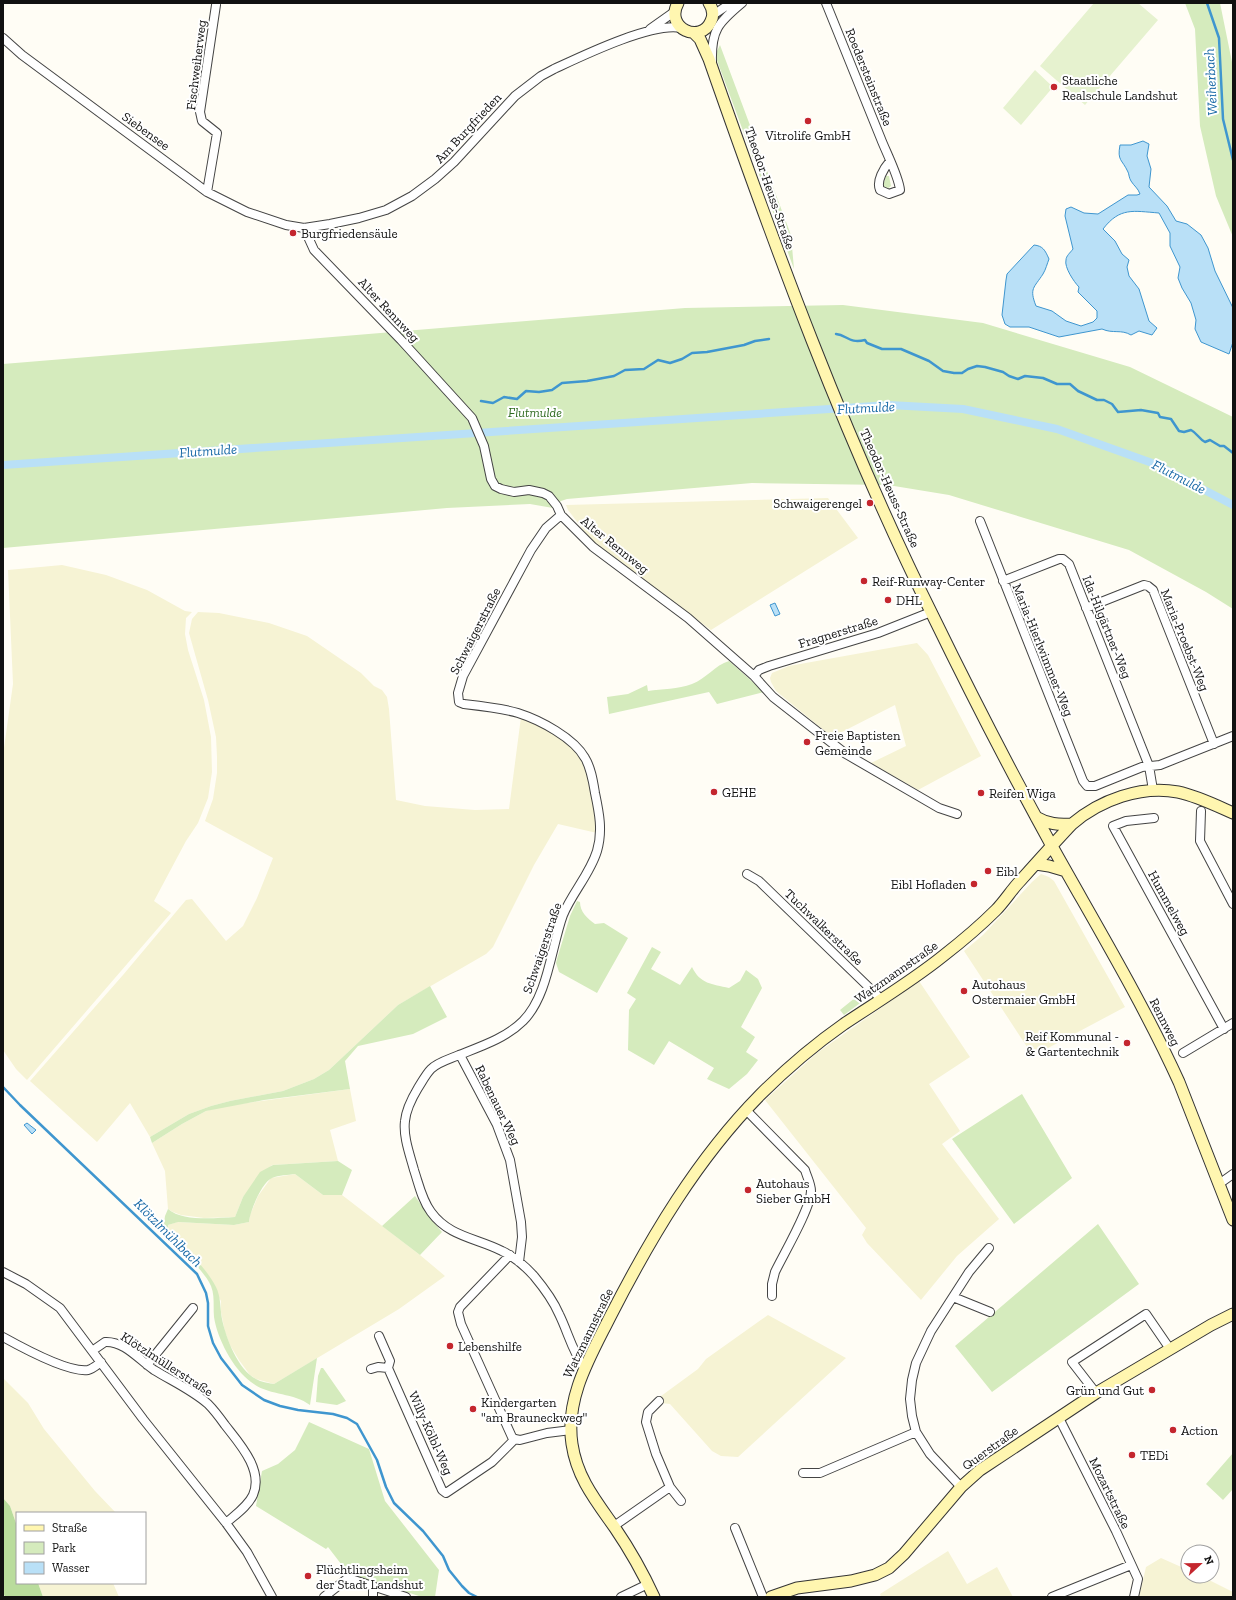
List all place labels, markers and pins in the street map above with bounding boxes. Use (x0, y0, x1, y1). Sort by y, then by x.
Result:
place label: Staatliche Realschule Landshut (1062, 73, 1178, 103)
marker: Staatliche Realschule Landshut (1049, 82, 1059, 92)
marker: Vitrolife GmbH (803, 116, 813, 126)
place label: Vitrolife GmbH (764, 128, 851, 143)
place label: Burgfriedensäule (301, 226, 398, 241)
marker: Burgfriedensäule (288, 228, 298, 238)
place label: Schwaigerengel (773, 496, 863, 511)
marker: Schwaigerengel (865, 498, 875, 508)
place label: Reif-Runway-Center (872, 574, 985, 589)
marker: Reif-Runway-Center (859, 576, 869, 586)
place label: DHL (896, 593, 922, 608)
marker: DHL (883, 595, 893, 605)
place label: Freie Baptisten Gemeinde (815, 728, 901, 758)
marker: Freie Baptisten Gemeinde (802, 737, 812, 747)
place label: GEHE (722, 785, 756, 800)
place label: Reifen Wiga (989, 786, 1056, 801)
marker: GEHE (709, 787, 719, 797)
marker: Reifen Wiga (976, 788, 986, 798)
place label: Eibl (996, 864, 1018, 879)
marker: Eibl (983, 866, 993, 876)
place label: Eibl Hofladen (891, 877, 967, 892)
marker: Eibl Hofladen (969, 879, 979, 889)
place label: Autohaus Ostermaier GmbH (972, 977, 1076, 1007)
marker: Autohaus Ostermaier GmbH (959, 986, 969, 996)
place label: Reif Kommunal - & Gartentechnik (1025, 1029, 1119, 1059)
marker: Reif Kommunal - & Gartentechnik (1122, 1038, 1132, 1048)
place label: Autohaus Sieber GmbH (756, 1176, 831, 1206)
marker: Autohaus Sieber GmbH (743, 1185, 753, 1195)
place label: Lebenshilfe (458, 1339, 522, 1354)
marker: Lebenshilfe (445, 1341, 455, 1351)
place label: Grün und Gut (1066, 1383, 1144, 1398)
marker: Grün und Gut (1147, 1385, 1157, 1395)
place label: Kindergarten "am Brauneckweg" (481, 1395, 588, 1425)
marker: Kindergarten "am Brauneckweg" (468, 1404, 478, 1414)
place label: Action (1181, 1423, 1218, 1438)
marker: Action (1168, 1425, 1178, 1435)
place label: TEDi (1140, 1448, 1169, 1463)
marker: TEDi (1127, 1450, 1137, 1460)
place label: Flüchtlingsheim der Stadt Landshut (316, 1562, 424, 1592)
marker: Flüchtlingsheim der Stadt Landshut (303, 1571, 313, 1581)

